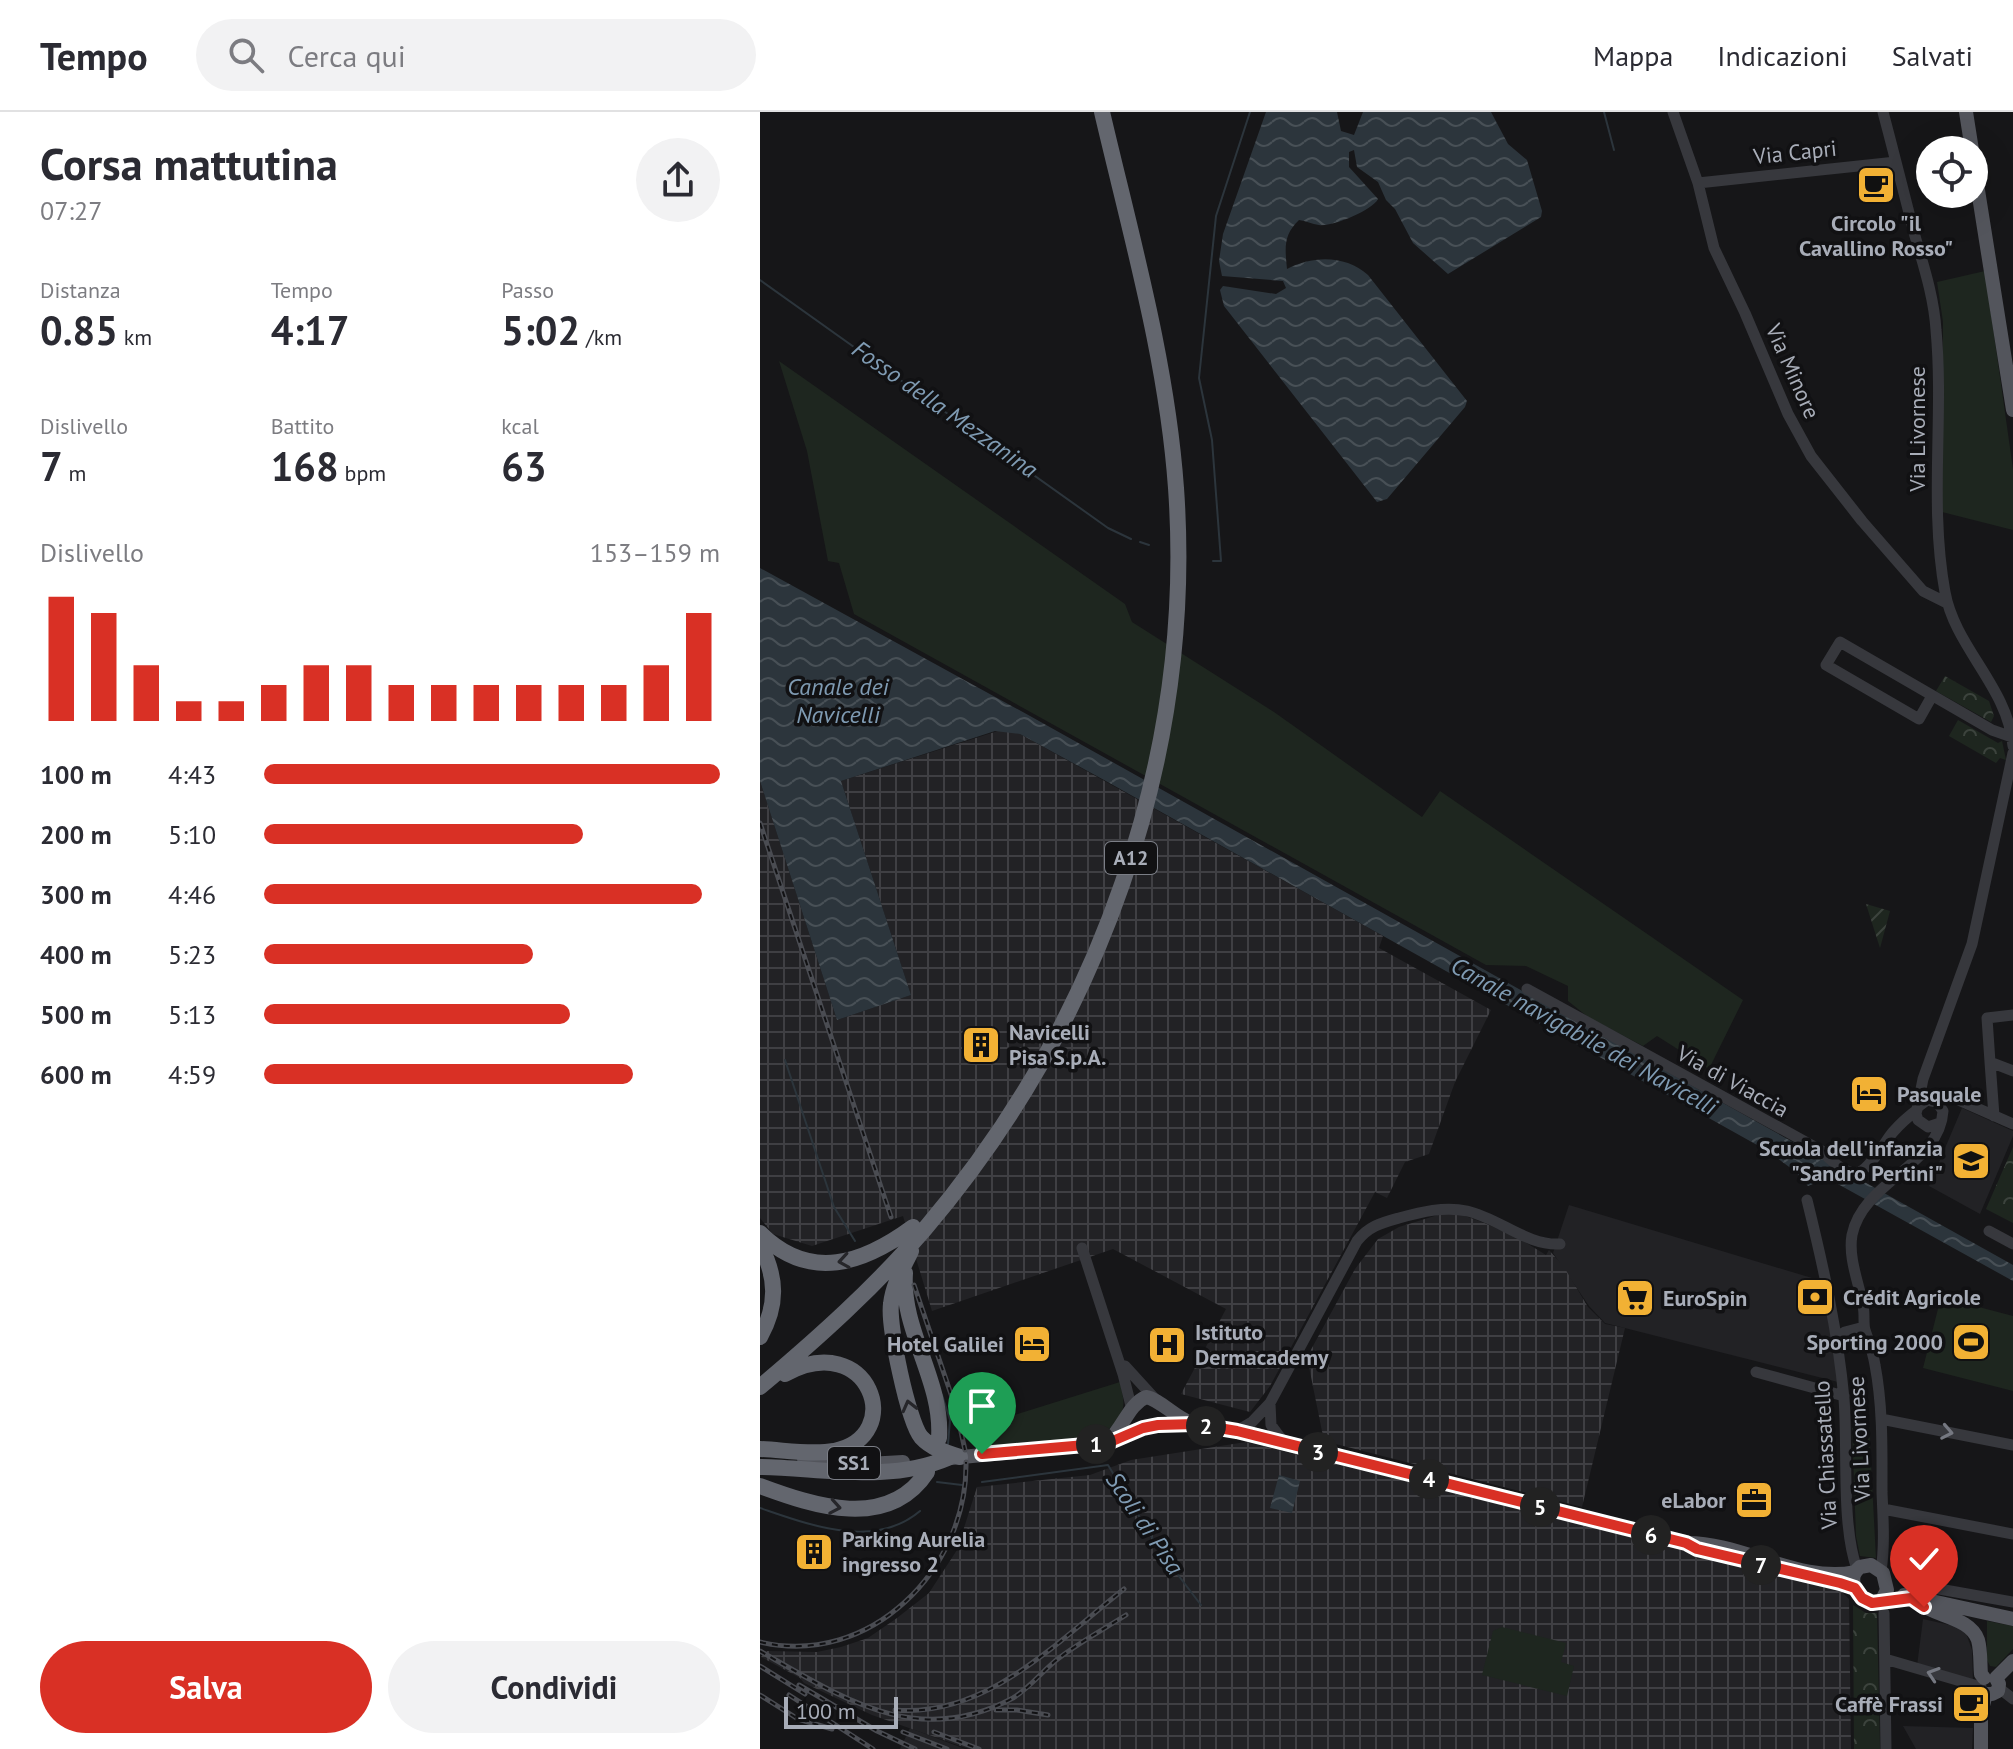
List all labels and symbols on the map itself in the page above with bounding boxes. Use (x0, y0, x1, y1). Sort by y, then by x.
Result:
street label: Via Capri (1751, 134, 1838, 170)
cafe icon: Circolo "il Cavallino Rosso" (1855, 164, 1897, 206)
place label: Circolo "il Cavallino Rosso" (1799, 209, 1953, 262)
street label: Via Minore (1759, 318, 1826, 423)
water label: Fosso della Mezzanina (846, 333, 1044, 485)
street label: Via Livornese (1903, 366, 1931, 493)
water label: Canale dei Navicelli (787, 671, 890, 730)
road number: A12 (1105, 842, 1157, 874)
water label: Canale navigabile dei Navicelli (1446, 950, 1723, 1123)
place label: Navicelli Pisa S.p.A. (1009, 1018, 1106, 1071)
building icon: Navicelli Pisa S.p.A. (960, 1024, 1002, 1066)
street label: Via di Viaccia (1671, 1038, 1794, 1123)
hotel icon: Pasquale (1848, 1073, 1890, 1115)
place label: Pasquale (1897, 1080, 1981, 1108)
place label: Scuola dell'infanzia "Sandro Pertini" (1759, 1134, 1943, 1187)
school or university icon: Scuola dell'infanzia "Sandro Pertini" (1950, 1140, 1992, 1182)
one-way arrow (838, 1252, 851, 1269)
bank icon: Crédit Agricole (1794, 1276, 1836, 1318)
supermarket icon: EuroSpin (1614, 1277, 1656, 1319)
place label: Crédit Agricole (1843, 1283, 1981, 1311)
place label: EuroSpin (1663, 1284, 1747, 1312)
place label: Istituto Dermacademy (1195, 1318, 1329, 1371)
sports icon: Sporting 2000 (1950, 1321, 1992, 1363)
hotel icon: Hotel Galilei (1011, 1323, 1053, 1365)
hospital icon: Istituto Dermacademy (1146, 1324, 1188, 1366)
place label: Sporting 2000 (1806, 1328, 1943, 1356)
place label: Hotel Galilei (887, 1330, 1004, 1358)
pin (948, 1372, 1016, 1454)
street label: Via Livornese (1842, 1375, 1876, 1504)
street label: Via Chiassatello (1807, 1380, 1843, 1531)
one-way arrow (902, 1399, 919, 1413)
pin: 2 (1186, 1406, 1226, 1446)
one-way arrow (1940, 1423, 1953, 1440)
pin: 1 (1076, 1424, 1116, 1464)
pin: 3 (1298, 1432, 1338, 1472)
road number: SS1 (828, 1447, 880, 1479)
pin: 4 (1409, 1459, 1449, 1499)
water label: Scoli di Pisa (1099, 1466, 1191, 1581)
office icon: eLabor (1733, 1479, 1775, 1521)
place label: eLabor (1661, 1486, 1726, 1514)
pin: 5 (1520, 1487, 1560, 1527)
one-way arrow (828, 1498, 842, 1515)
pin: 6 (1631, 1515, 1671, 1555)
place label: Parking Aurelia ingresso 2 (842, 1525, 985, 1578)
pin (1890, 1525, 1958, 1607)
building icon: Parking Aurelia ingresso 2 (793, 1531, 835, 1573)
pin: 7 (1741, 1545, 1781, 1585)
one-way arrow (1926, 1667, 1940, 1683)
cafe icon: Caffè Frassi (1950, 1683, 1992, 1725)
place label: Caffè Frassi (1835, 1690, 1943, 1718)
scale bar (784, 1693, 898, 1729)

